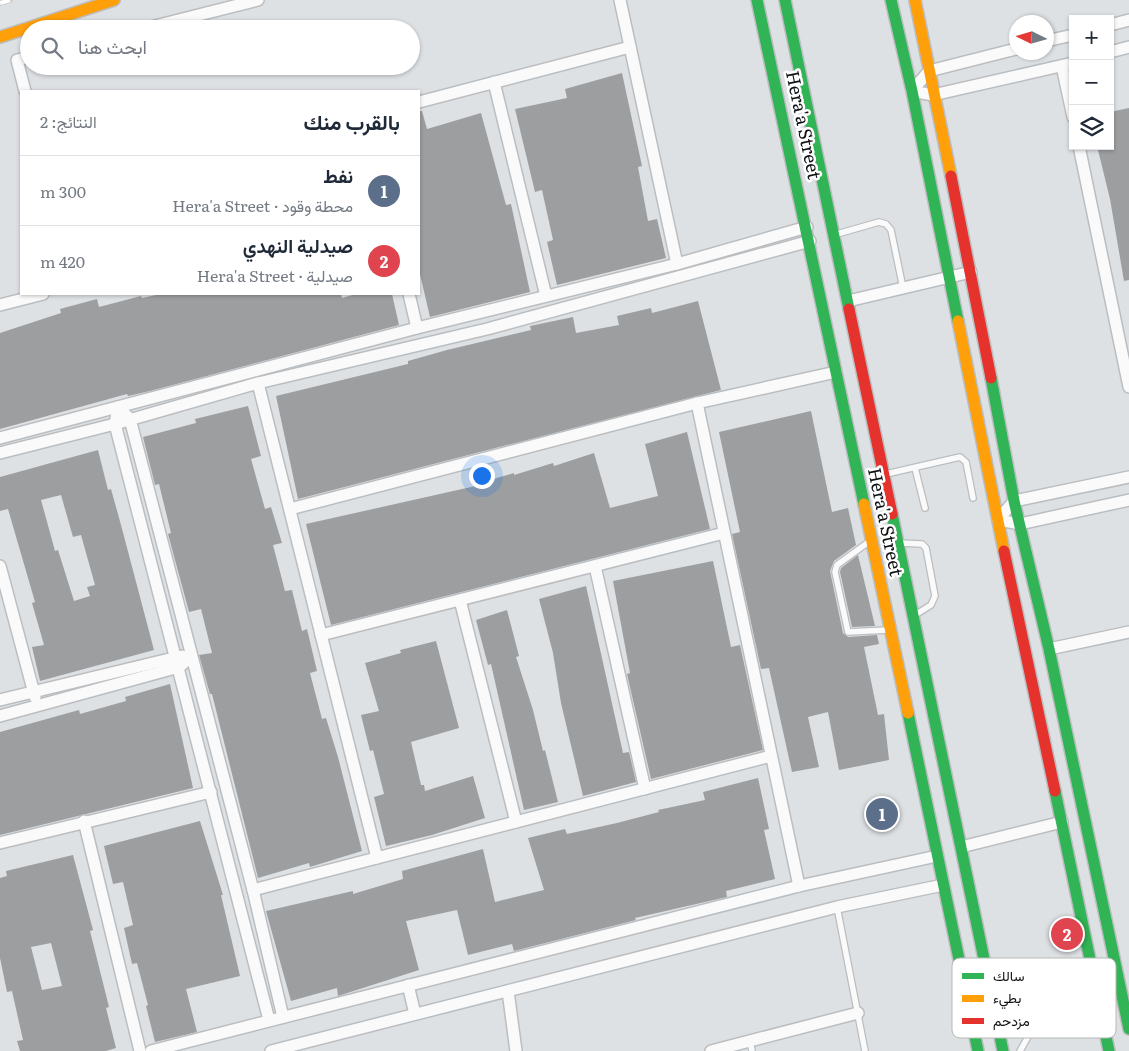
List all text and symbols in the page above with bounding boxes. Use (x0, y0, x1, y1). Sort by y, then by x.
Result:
north arrow (1009, 15, 1054, 60)
map controls (1069, 15, 1114, 150)
button: + (1069, 15, 1114, 60)
search box (20, 20, 420, 75)
text: ابحث هنا (78, 32, 147, 60)
icon: search (38, 34, 66, 62)
button: − (1069, 60, 1114, 105)
street label: Hera'a Street (780, 68, 829, 182)
text: بالقرب منك (304, 105, 400, 136)
button: layers (1069, 105, 1114, 150)
text: النتائج: 2 (40, 109, 97, 133)
text: نفط (323, 161, 353, 189)
text: 300 m (40, 179, 86, 203)
text: 1 (381, 179, 387, 203)
text: محطة وقود · Hera'a Street (172, 193, 353, 217)
text: صيدلية النهدي (243, 231, 353, 259)
text: 420 m (40, 249, 85, 273)
text: 2 (380, 249, 388, 273)
text: صيدلية · Hera'a Street (197, 263, 353, 287)
your location (469, 463, 495, 489)
street label: Hera'a Street (862, 465, 911, 579)
pin: 1 (866, 795, 898, 833)
pin: 2 (1051, 915, 1083, 953)
legend (952, 958, 1116, 1038)
text: سالك (993, 965, 1024, 985)
text: بطيء (993, 987, 1021, 1010)
text: مزدحم (993, 1010, 1030, 1030)

